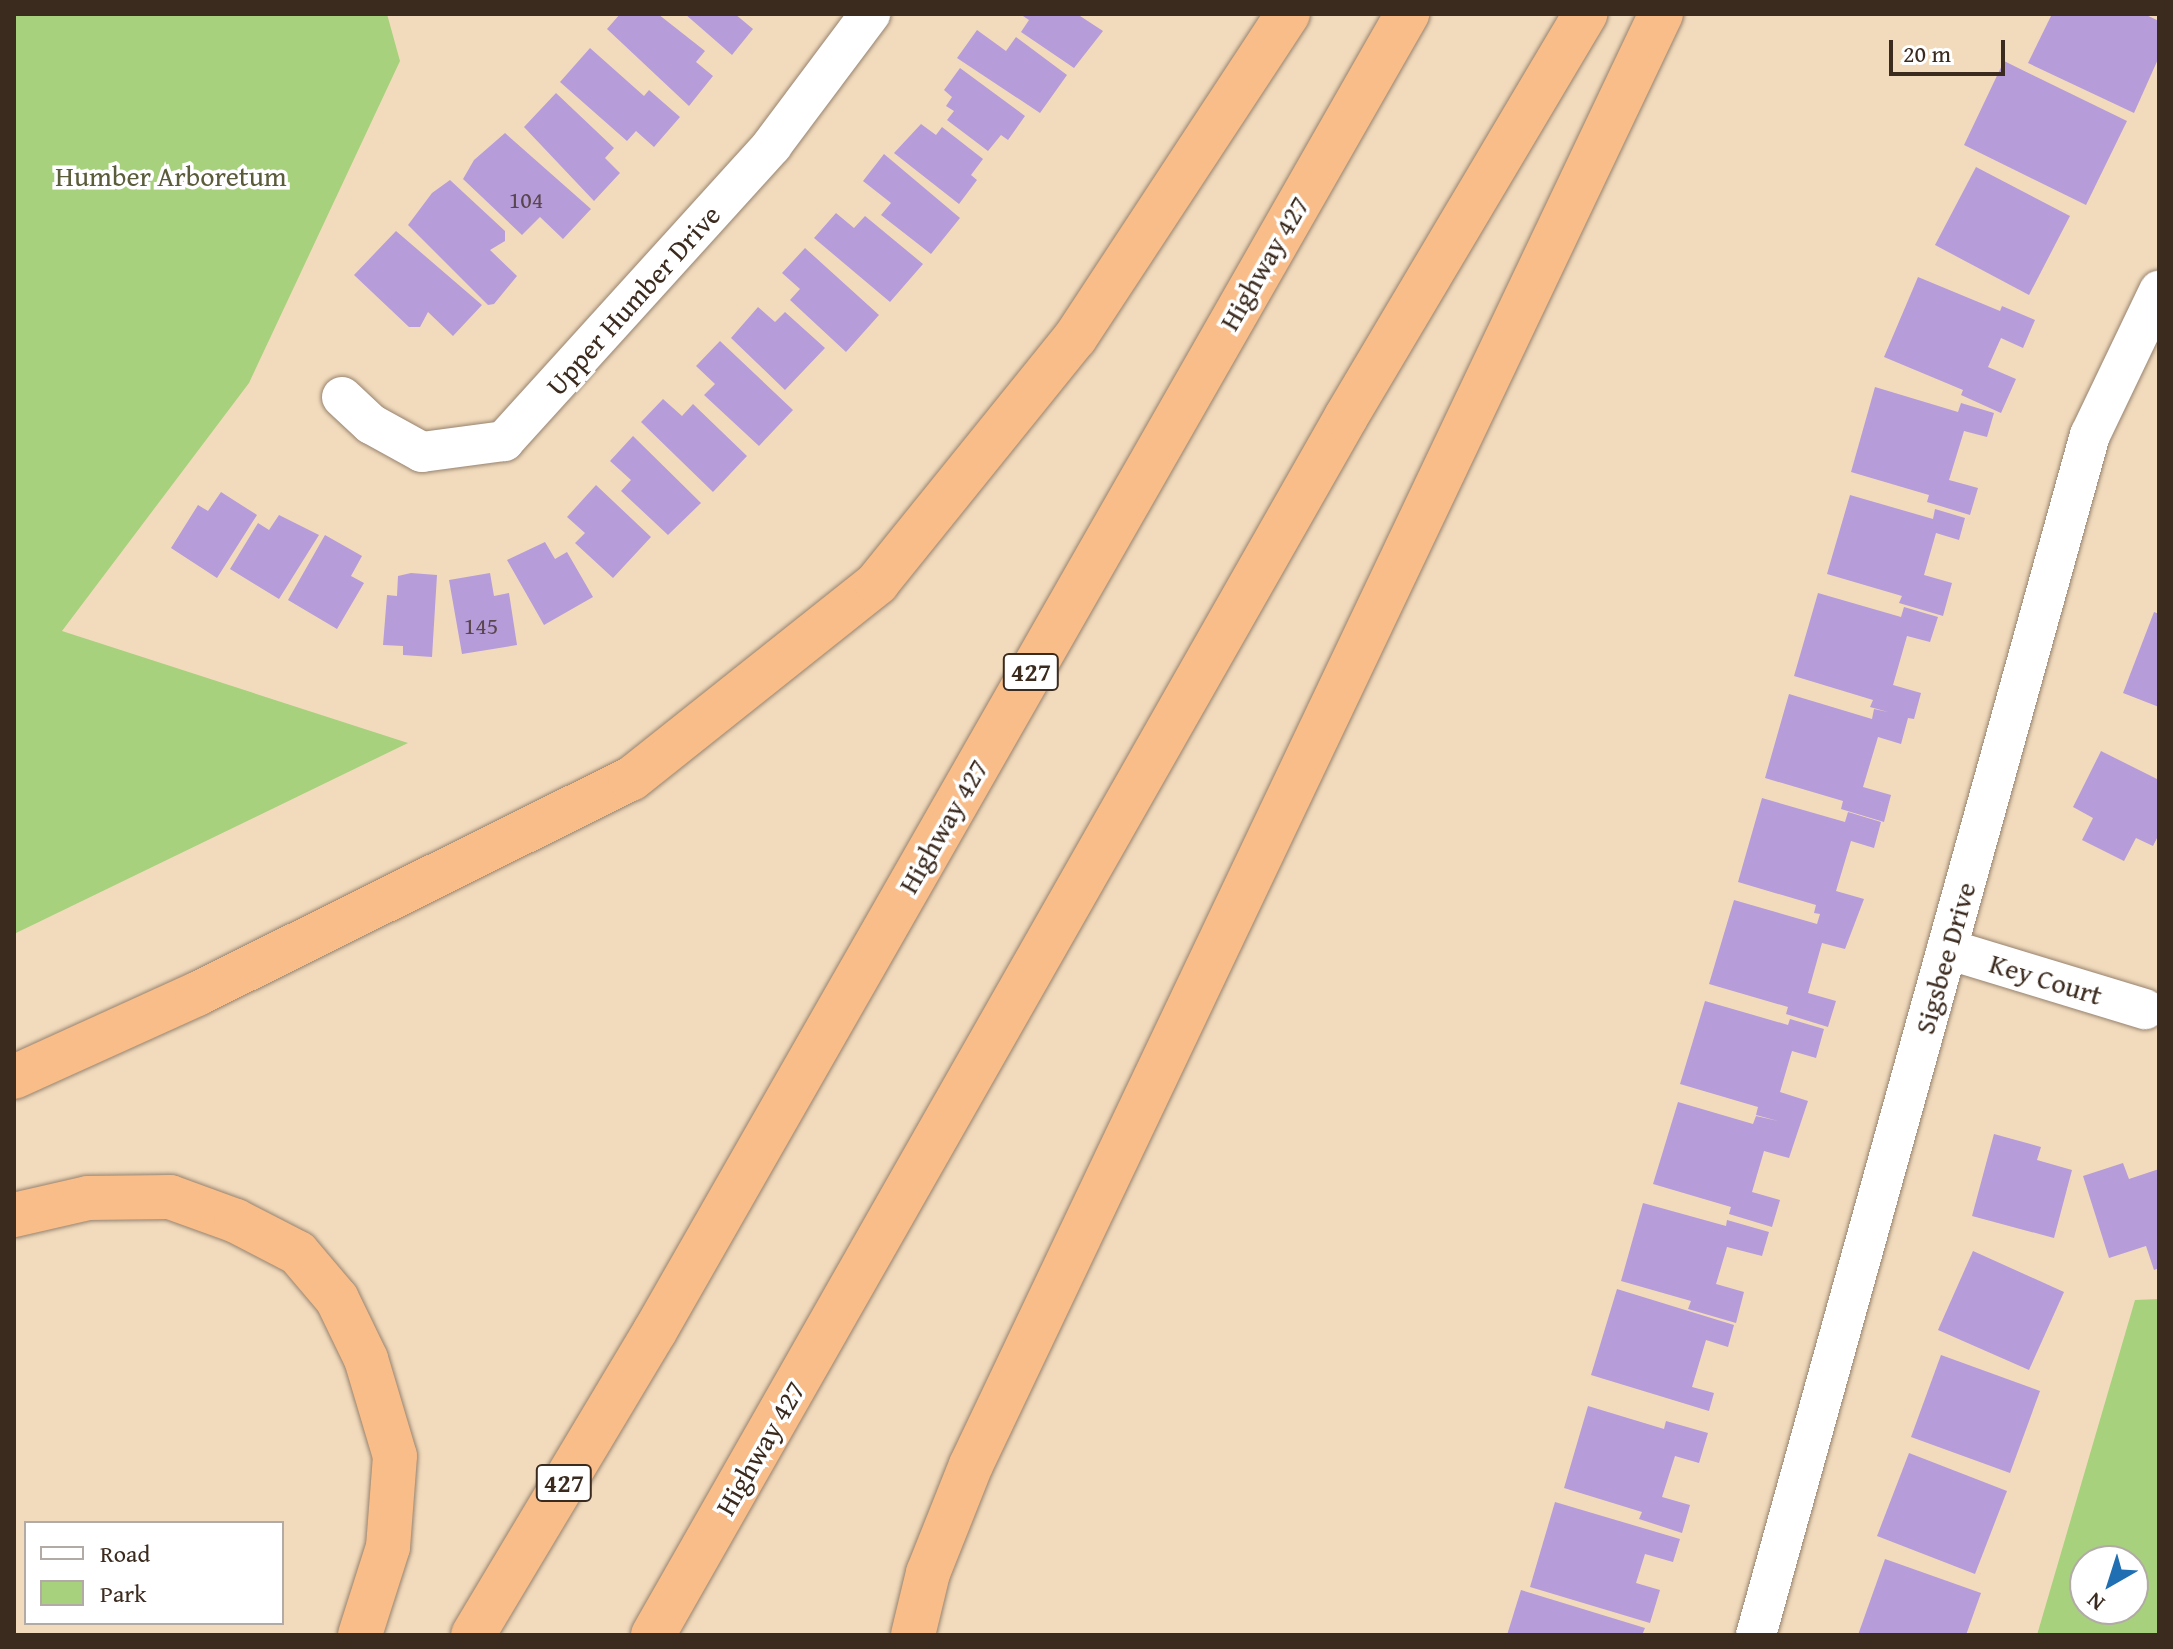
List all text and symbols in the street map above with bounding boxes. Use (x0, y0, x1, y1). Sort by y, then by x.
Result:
scale bar (1893, 24, 2009, 74)
text: 20 m (1903, 36, 1951, 71)
park label: Humber Arboretum (55, 159, 287, 193)
house number: 104 (509, 186, 543, 214)
street label: Highway 427 (1212, 190, 1316, 336)
street label: Upper Humber Drive (539, 198, 727, 402)
house number: 145 (464, 612, 498, 640)
road number: 427 (1001, 650, 1061, 694)
street label: Highway 427 (891, 753, 995, 899)
street label: Sigsbee Drive (1907, 878, 1983, 1038)
street label: Key Court (1986, 946, 2106, 1012)
street label: Highway 427 (708, 1375, 812, 1521)
road number: 427 (534, 1461, 594, 1505)
legend (24, 1521, 284, 1625)
text: Road (100, 1536, 150, 1571)
north arrow (2069, 1545, 2149, 1625)
text: Park (100, 1576, 146, 1611)
text: N (2079, 1585, 2111, 1619)

